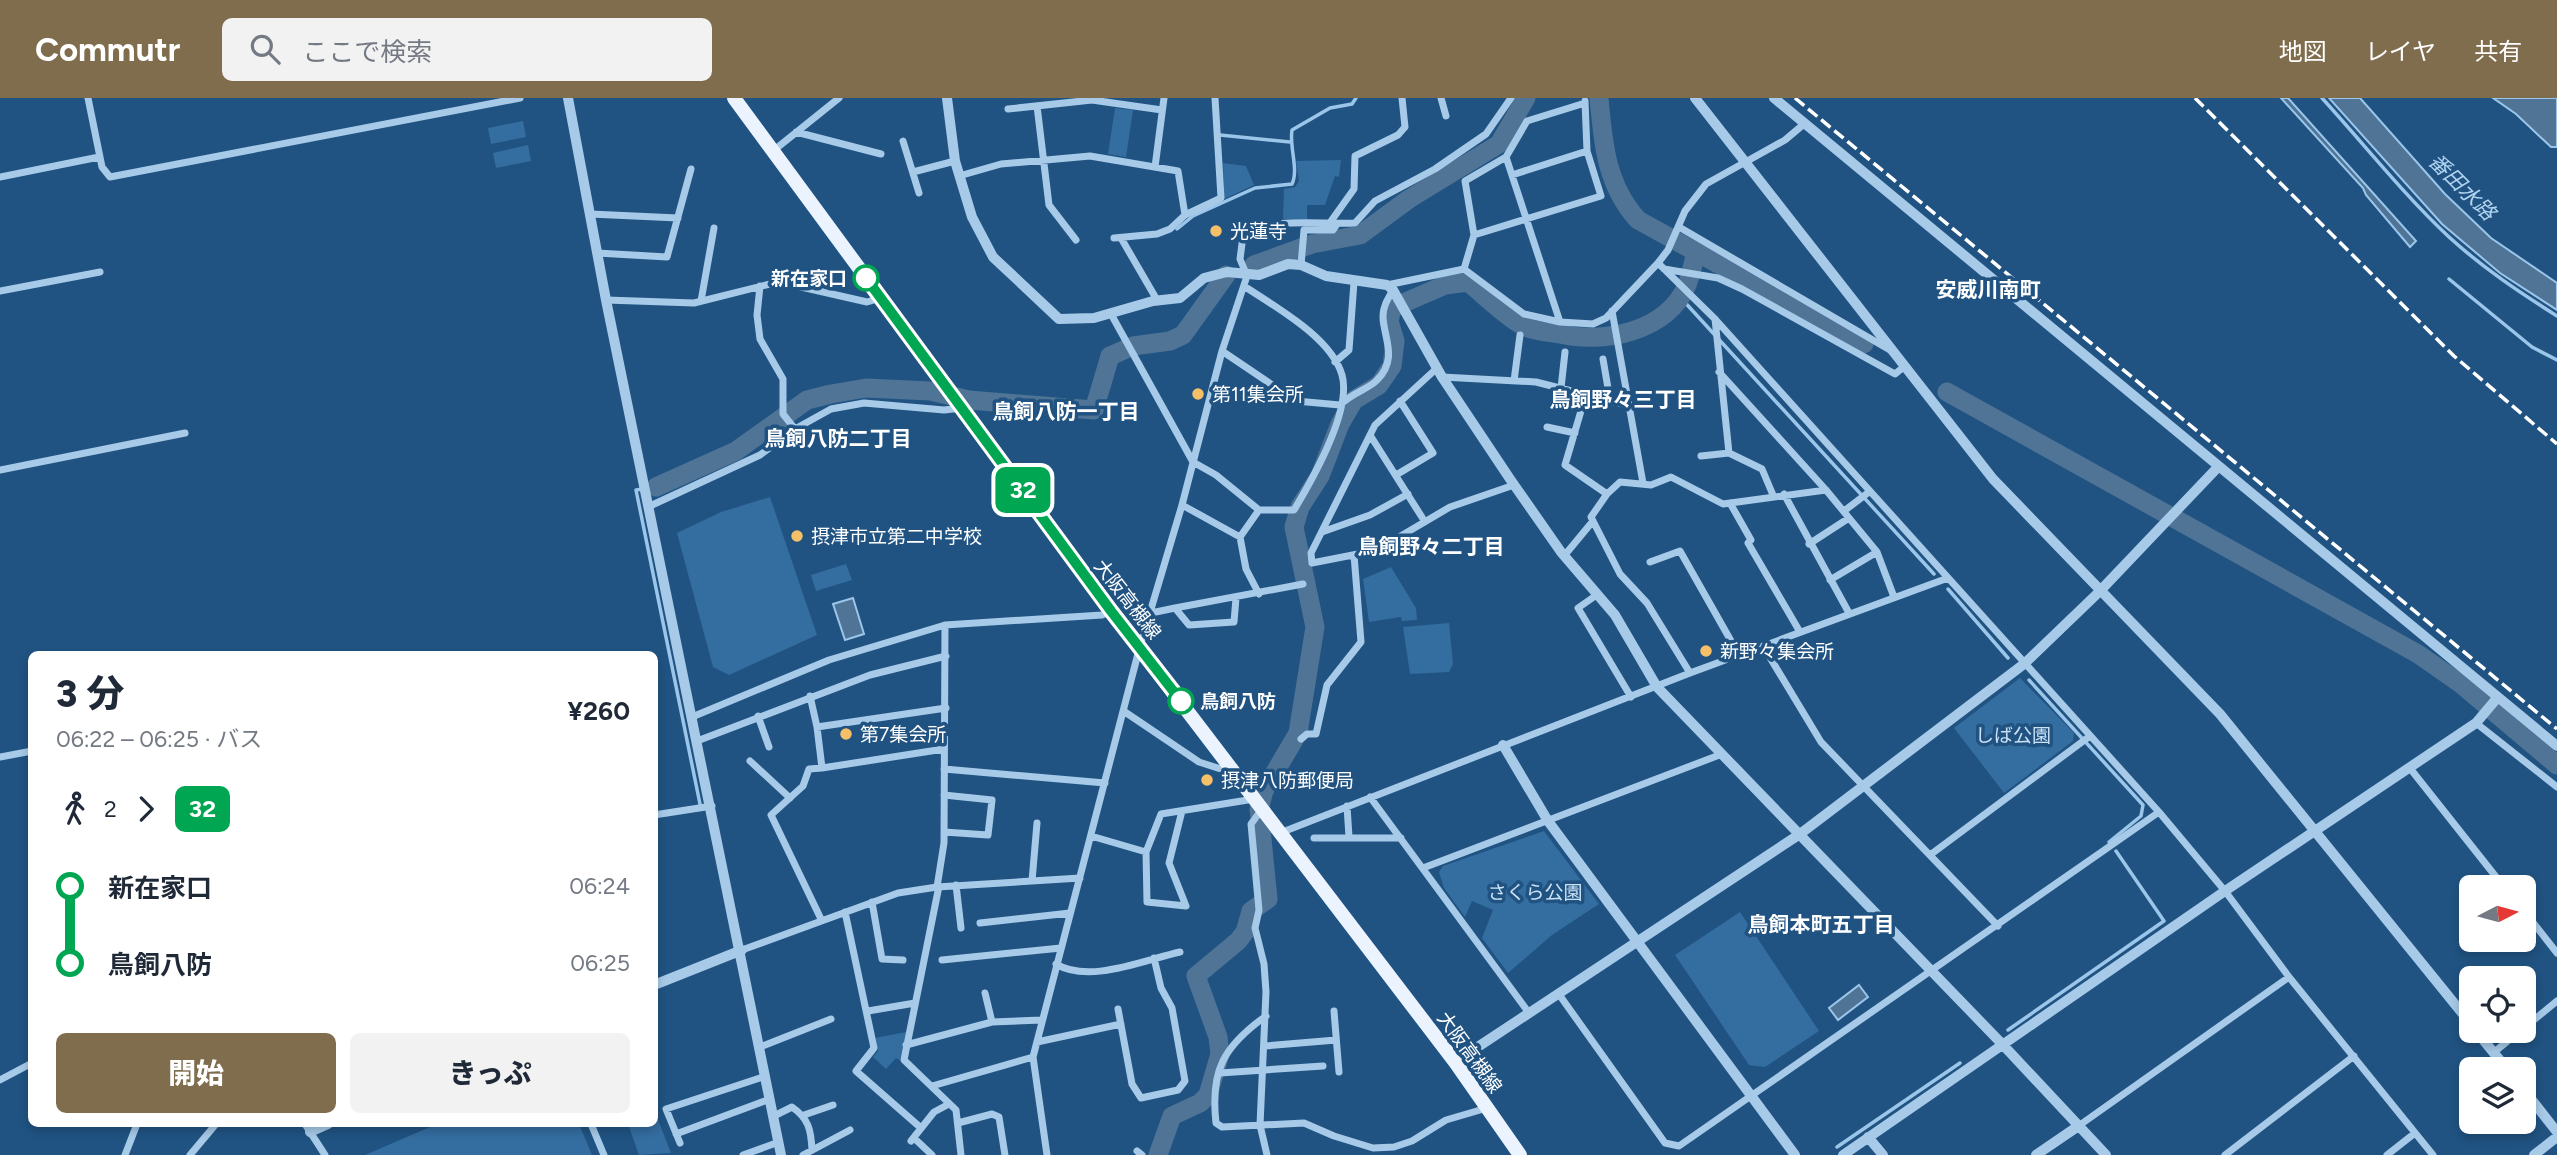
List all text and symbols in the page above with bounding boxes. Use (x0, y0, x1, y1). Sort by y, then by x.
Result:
search box (222, 18, 712, 81)
text: Commutr (35, 30, 180, 69)
icon: search (246, 30, 284, 68)
text: ここで検索 (302, 36, 432, 68)
text: 地図 (2279, 37, 2327, 66)
text: レイヤ (2365, 37, 2436, 66)
text: 共有 (2474, 37, 2522, 66)
water label: 番田水路 (2424, 148, 2502, 227)
place label: 光蓮寺 (1230, 220, 1287, 243)
marker: 光蓮寺 (1208, 223, 1224, 239)
marker: 新在家口 (853, 265, 879, 291)
place label: 新在家口 (771, 267, 847, 290)
district label: 安威川南町 (1936, 277, 2041, 302)
place label: 第11集会所 (1212, 383, 1304, 406)
marker: 第11集会所 (1190, 386, 1206, 402)
district label: 鳥飼野々三丁目 (1550, 387, 1697, 412)
district label: 鳥飼八防一丁目 (993, 399, 1140, 424)
district label: 鳥飼八防二丁目 (765, 426, 912, 451)
line badge: 32 (992, 467, 1054, 513)
text: 32 (1009, 475, 1037, 504)
place label: 摂津市立第二中学校 (811, 525, 982, 548)
marker: 摂津市立第二中学校 (789, 528, 805, 544)
district label: 鳥飼野々二丁目 (1358, 534, 1505, 559)
street label: 大阪高槻線 (1089, 555, 1166, 644)
place label: 新野々集会所 (1720, 640, 1834, 663)
marker: 新野々集会所 (1698, 643, 1714, 659)
text: 3 分 (56, 671, 124, 717)
marker: 鳥飼八防 (1168, 688, 1194, 714)
place label: 鳥飼八防 (1200, 690, 1276, 713)
text: ¥260 (568, 695, 630, 727)
place label: 第7集会所 (860, 723, 946, 746)
park label: しば公園 (1975, 724, 2051, 747)
text: 06:22 – 06:25 · バス (56, 725, 262, 753)
marker: 第7集会所 (838, 726, 854, 742)
place label: 摂津八防郵便局 (1221, 769, 1354, 792)
marker: 摂津八防郵便局 (1199, 772, 1215, 788)
icon: walk (56, 790, 94, 828)
icon: forward (127, 790, 165, 828)
text: 32 (189, 794, 216, 823)
text: 2 (104, 795, 117, 823)
text: 新在家口 (108, 872, 212, 904)
text: 06:24 (569, 872, 630, 900)
north arrow (2459, 875, 2536, 952)
map controls (2459, 875, 2536, 1134)
park label: さくら公園 (1487, 881, 1583, 904)
district label: 鳥飼本町五丁目 (1748, 912, 1895, 937)
text: 鳥飼八防 (108, 949, 212, 981)
text: 06:25 (570, 949, 630, 977)
button: locate (2459, 966, 2536, 1043)
street label: 大阪高槻線 (1432, 1007, 1507, 1097)
button: 開始 (56, 1033, 336, 1113)
button: きっぷ (350, 1033, 630, 1113)
button: layers (2459, 1057, 2536, 1134)

